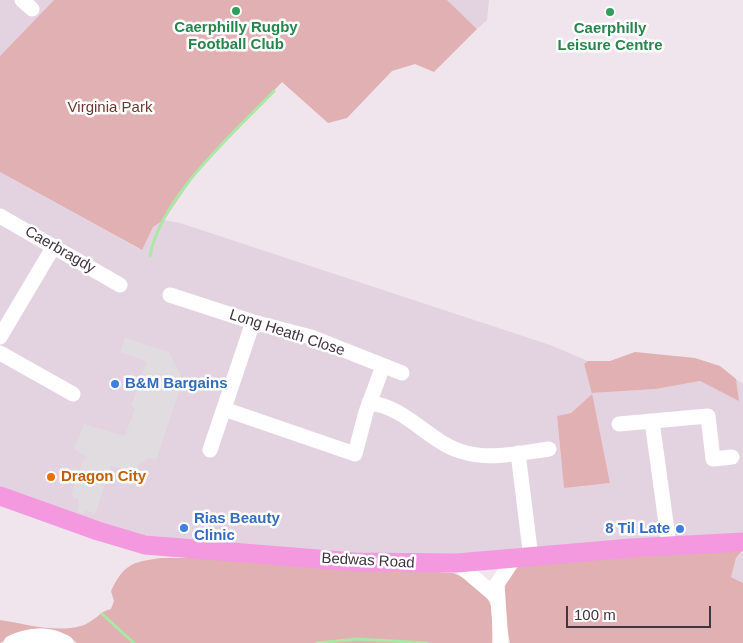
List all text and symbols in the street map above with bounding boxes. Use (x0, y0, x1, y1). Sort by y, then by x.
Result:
marker: Caerphilly Rugby Football Club (230, 5, 242, 17)
marker: Caerphilly Leisure Centre (604, 6, 616, 18)
place label: Caerphilly Rugby Football Club (174, 19, 298, 54)
place label: Caerphilly Leisure Centre (557, 20, 663, 55)
park label: Virginia Park (68, 99, 152, 117)
street label: Caerbragdy (22, 223, 98, 277)
street label: Long Heath Close (227, 306, 347, 360)
place label: B&M Bargains (125, 375, 228, 393)
marker: B&M Bargains (109, 378, 121, 390)
place label: Dragon City (61, 468, 146, 486)
marker: Dragon City (45, 471, 57, 483)
place label: Rias Beauty Clinic (194, 510, 280, 545)
place label: 8 Til Late (605, 520, 670, 538)
marker: Rias Beauty Clinic (178, 522, 190, 534)
marker: 8 Til Late (674, 523, 686, 535)
street label: Bedwas Road (321, 550, 415, 572)
scale bar (568, 596, 713, 628)
text: 100 m (574, 606, 616, 623)

